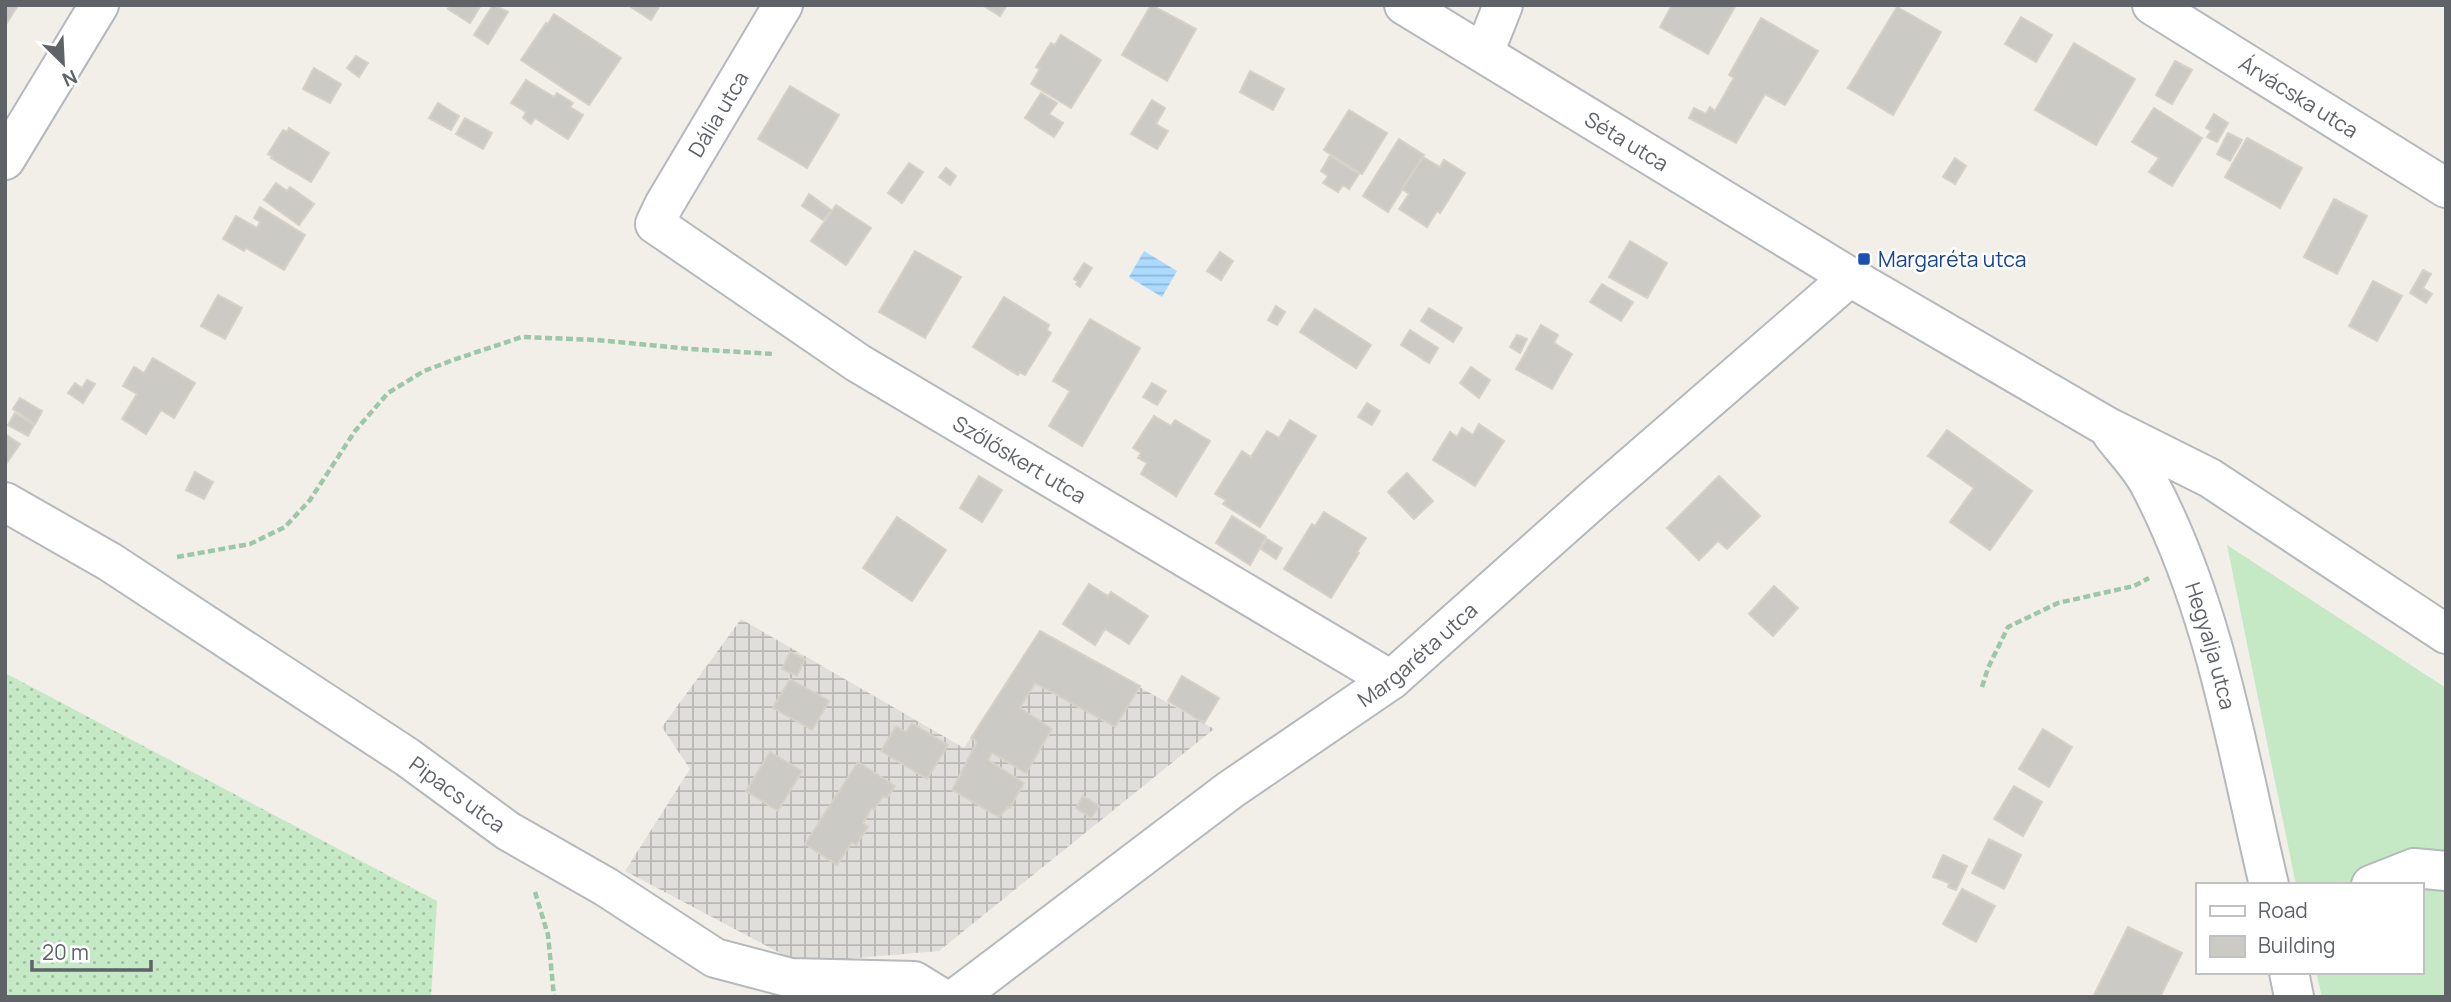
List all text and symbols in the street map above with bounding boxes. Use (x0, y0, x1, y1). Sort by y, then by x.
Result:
north arrow (28, 28, 98, 98)
street label: Árvácska utca (2234, 49, 2364, 144)
text: N (58, 64, 81, 93)
street label: Dália utca (682, 66, 754, 162)
street label: Séta utca (1580, 105, 1674, 177)
place label: Margaréta utca (1878, 245, 2026, 273)
marker: Margaréta utca (1856, 251, 1872, 267)
street label: Szőlőskert utca (948, 409, 1092, 510)
street label: Hegyalja utca (2179, 578, 2243, 712)
street label: Margaréta utca (1352, 596, 1483, 713)
street label: Pipacs utca (404, 750, 511, 839)
legend (2196, 883, 2423, 974)
text: Road (2258, 896, 2308, 924)
scale bar (32, 928, 150, 972)
text: Building (2258, 931, 2335, 959)
text: 20 m (42, 938, 89, 966)

